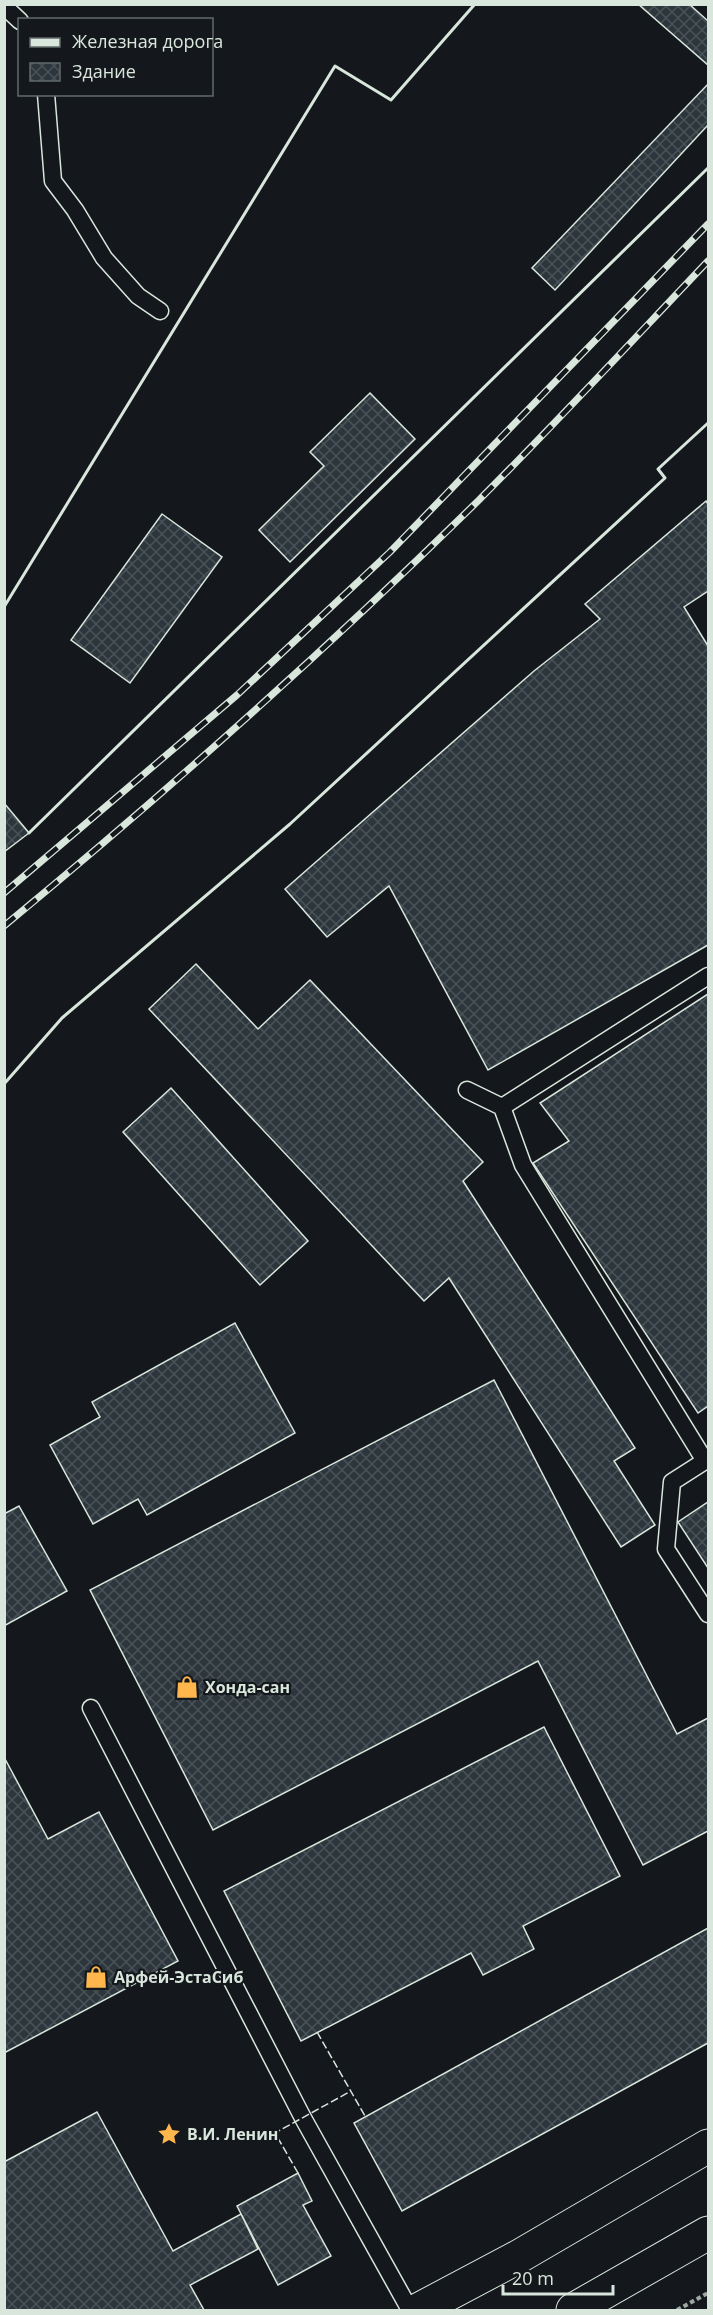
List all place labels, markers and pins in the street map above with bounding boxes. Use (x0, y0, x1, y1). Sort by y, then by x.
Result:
shop icon: Хонда-сан (174, 1674, 200, 1700)
place label: Хонда-сан (205, 1676, 290, 1698)
shop icon: Арфей-ЭстаСиб (83, 1964, 109, 1990)
place label: Арфей-ЭстаСиб (114, 1966, 243, 1988)
place icon: В.И. Ленин (156, 2121, 182, 2147)
place label: В.И. Ленин (187, 2123, 278, 2145)

